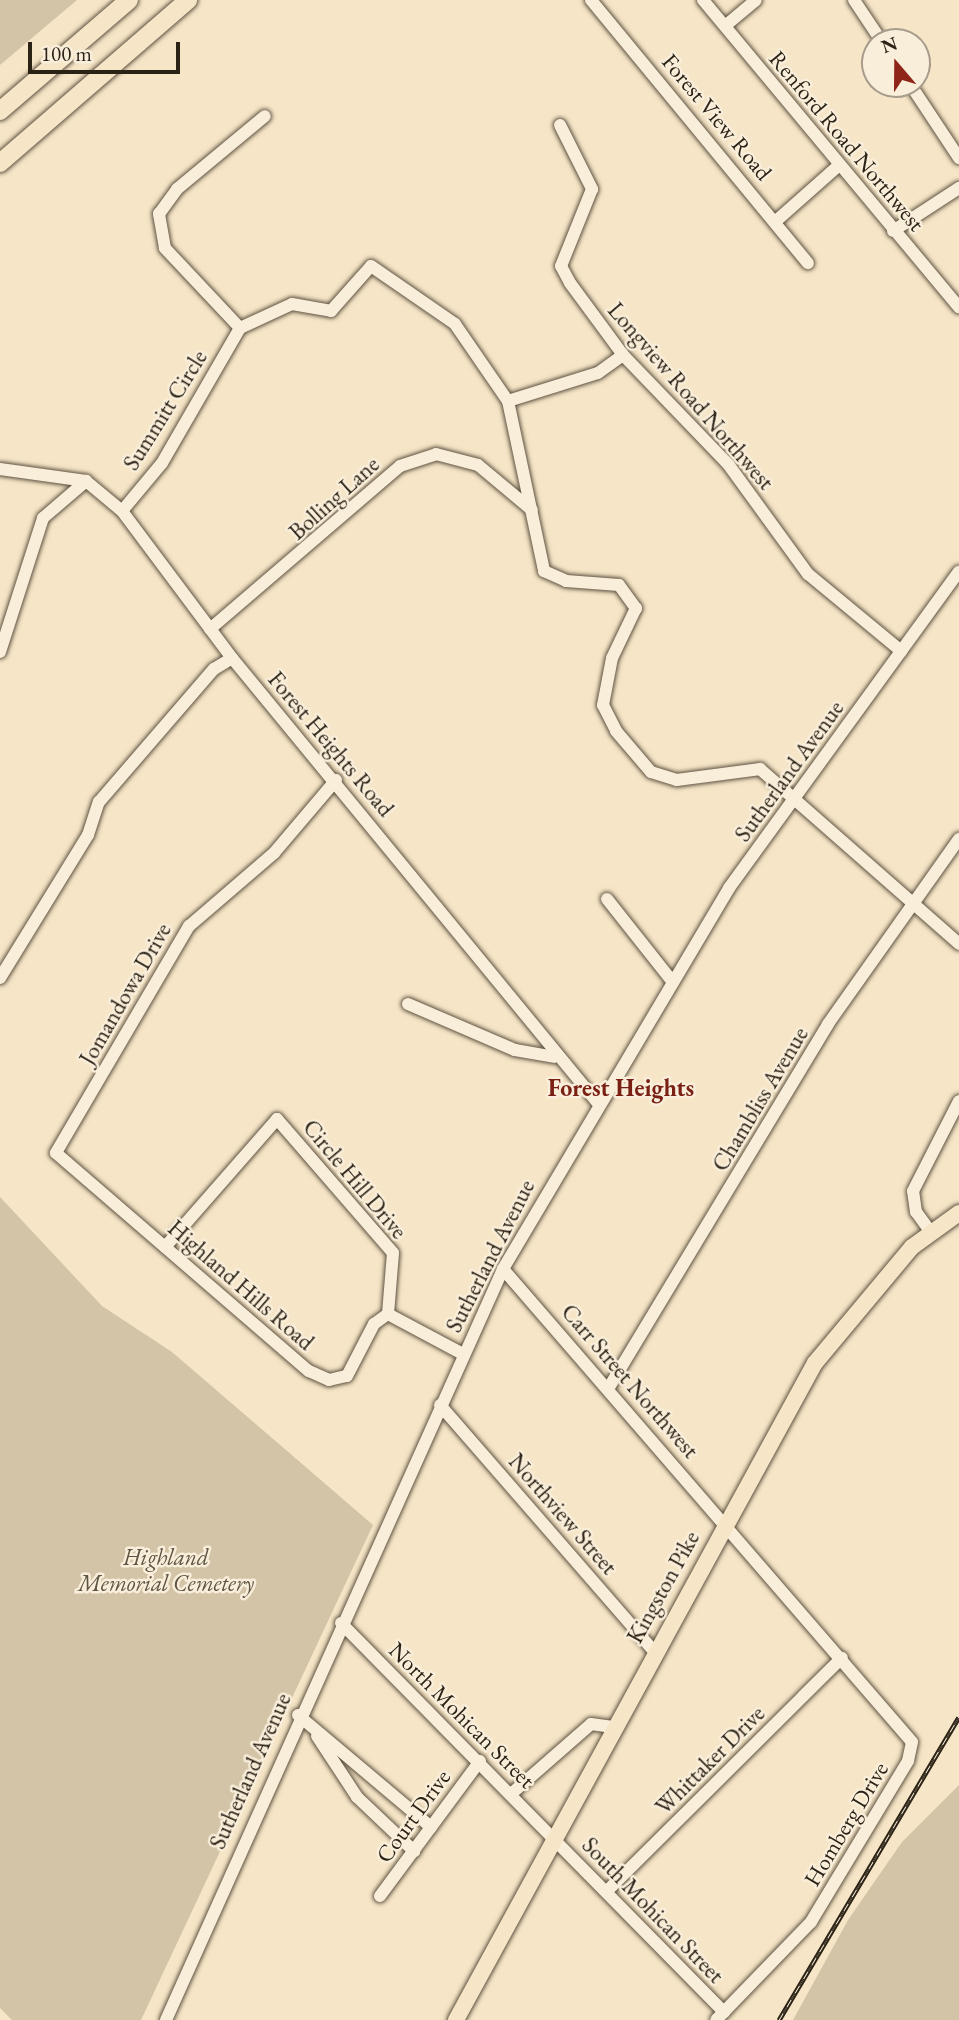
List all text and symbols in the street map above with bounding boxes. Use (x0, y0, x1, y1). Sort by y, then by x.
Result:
scale bar (32, 28, 184, 72)
north arrow (861, 28, 931, 98)
text: 100 m (41, 40, 92, 67)
street label: Renford Road Northwest (764, 45, 930, 237)
street label: Forest View Road (656, 48, 778, 186)
street label: Longview Road Northwest (602, 297, 780, 495)
street label: Summitt Circle (117, 345, 213, 475)
street label: Bolling Lane (283, 450, 385, 546)
street label: Forest Heights Road (262, 666, 400, 822)
street label: Sutherland Avenue (729, 695, 849, 847)
street label: Jomandowa Drive (73, 918, 177, 1070)
street label: Chambliss Avenue (706, 1022, 814, 1176)
district label: Forest Heights (548, 1074, 694, 1102)
street label: Circle Hill Drive (297, 1114, 413, 1244)
street label: Sutherland Avenue (440, 1175, 540, 1337)
street label: Highland Hills Road (162, 1214, 320, 1356)
street label: Carr Street Northwest (556, 1298, 704, 1464)
street label: Northview Street (503, 1448, 623, 1580)
street label: Kingston Pike (621, 1526, 705, 1648)
park label: Highland Memorial Cemetery (78, 1543, 254, 1597)
street label: North Mohican Street (383, 1636, 541, 1794)
street label: Sutherland Avenue (203, 1689, 297, 1853)
street label: Whittaker Drive (650, 1700, 770, 1820)
street label: Homberg Drive (798, 1757, 894, 1891)
street label: Court Drive (370, 1764, 456, 1868)
street label: South Mohican Street (576, 1831, 730, 1989)

